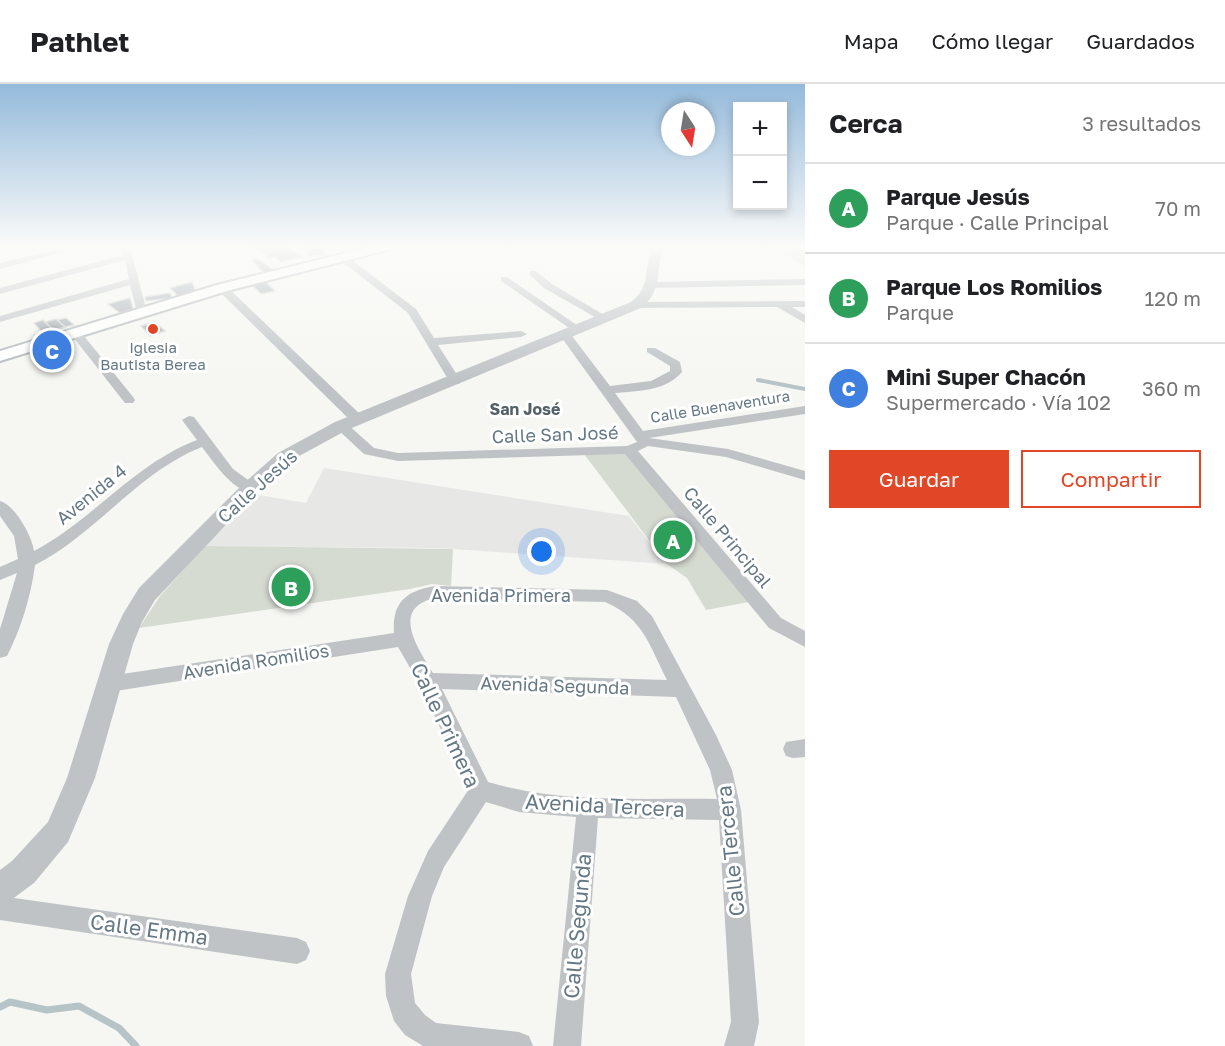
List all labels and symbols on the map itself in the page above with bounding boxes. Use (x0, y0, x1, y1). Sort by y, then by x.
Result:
north arrow (661, 102, 715, 156)
marker: Iglesia Bautista Berea (146, 322, 160, 336)
pin: C (32, 328, 72, 372)
place label: Iglesia Bautista Berea (100, 338, 206, 373)
street label: Calle Buenaventura (649, 386, 791, 426)
district label: San José (490, 399, 560, 419)
street label: Calle San José (491, 421, 619, 447)
street label: Calle Jesús (213, 445, 301, 527)
street label: Avenida 4 (52, 459, 130, 529)
street label: Calle Principal (679, 482, 777, 592)
pin: A (654, 518, 692, 562)
your location (527, 537, 556, 566)
pin: B (272, 564, 310, 610)
street label: Avenida Primera (431, 584, 571, 606)
street label: Avenida Romilios (182, 639, 330, 683)
street label: Calle Primera (406, 658, 486, 792)
street label: Avenida Segunda (480, 671, 630, 699)
street label: Calle Tercera (710, 784, 750, 918)
street label: Avenida Tercera (525, 788, 685, 822)
street label: Calle Segunda (558, 852, 596, 1000)
street label: Calle Emma (88, 908, 210, 950)

